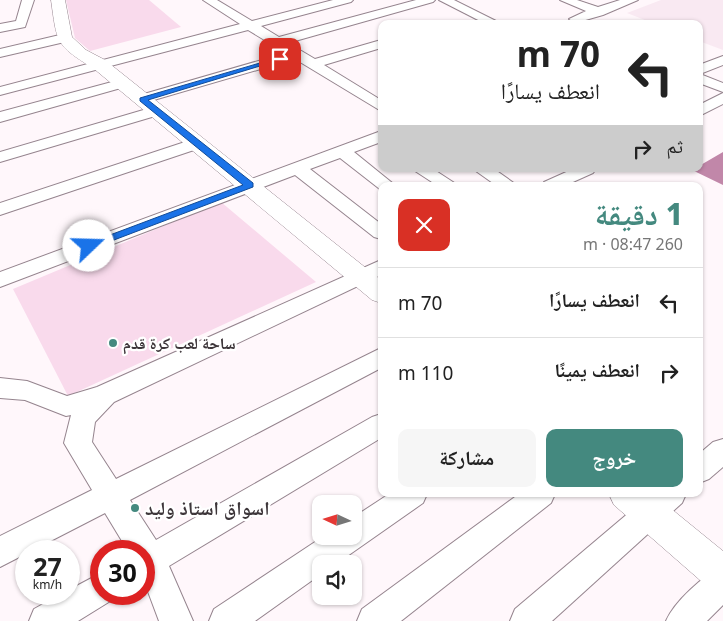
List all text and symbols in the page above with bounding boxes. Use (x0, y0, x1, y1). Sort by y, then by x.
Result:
text: 70 m (517, 30, 600, 77)
pin (259, 38, 301, 80)
icon: left (618, 40, 683, 105)
icon: arrive (266, 45, 294, 73)
text: انعطف يسارًا (501, 75, 600, 105)
text: ثم (666, 133, 683, 159)
icon: right (628, 135, 656, 163)
text: 1 دقيقة (595, 193, 683, 234)
button: close (398, 199, 450, 251)
position arrow (62, 219, 114, 271)
text: 260 m · 08:47 (583, 233, 683, 255)
text: انعطف يسارًا (549, 287, 640, 313)
icon: left (655, 289, 683, 317)
text: 70 m (398, 290, 442, 316)
place label: ساحة لعب كرة قدم (123, 332, 236, 355)
marker: ساحة لعب كرة قدم (107, 337, 119, 349)
text: انعطف يمينًا (554, 357, 640, 383)
icon: right (655, 359, 683, 387)
text: 110 m (398, 360, 453, 386)
button: مشاركة (398, 429, 536, 487)
button: خروج (546, 429, 683, 487)
place label: اسواق استاذ وليد (145, 495, 270, 521)
north arrow (312, 495, 362, 545)
map controls (312, 495, 362, 605)
marker: اسواق استاذ وليد (129, 502, 141, 514)
speed limit sign: 30 (90, 540, 155, 605)
text: 27 (33, 549, 62, 583)
button: sound (312, 555, 362, 605)
text: km/h (33, 576, 62, 593)

